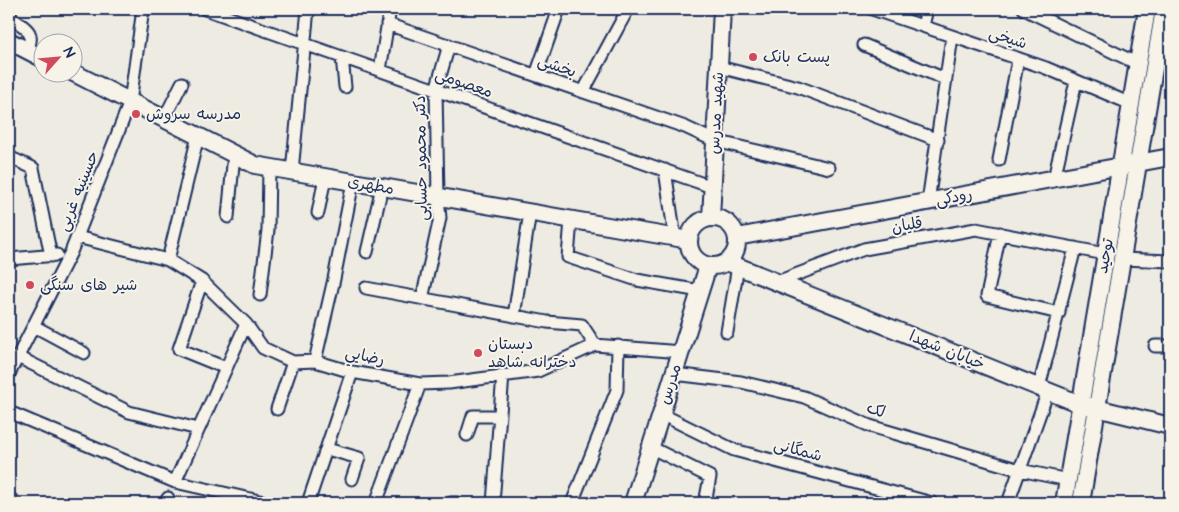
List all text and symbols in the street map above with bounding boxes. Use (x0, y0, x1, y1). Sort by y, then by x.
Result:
street label: شیخی (986, 22, 1030, 54)
north arrow (32, 32, 82, 82)
text: N (58, 44, 80, 61)
place label: پست بانک (763, 46, 830, 68)
street label: بخشی (535, 49, 579, 83)
marker: پست بانک (747, 51, 759, 63)
street label: معصومی (432, 63, 496, 103)
street label: شهید مدرس (703, 71, 729, 155)
street label: دکتر محمود حسابی (409, 95, 433, 221)
place label: مدرسه سروش (146, 103, 241, 125)
marker: مدرسه سروش (130, 108, 142, 120)
street label: حسینیه غربی (52, 147, 104, 235)
street label: مطهری (346, 170, 396, 200)
street label: رودکی (934, 183, 974, 211)
street label: قلیان (890, 211, 924, 239)
street label: توحید (1091, 236, 1119, 275)
place label: شیر های سنگی (40, 274, 138, 296)
marker: شیر های سنگی (24, 279, 36, 291)
street label: خیابان شهدا (906, 325, 988, 375)
place label: دبستان دخترانه شاهد (488, 333, 576, 373)
street label: رضایي (343, 341, 387, 374)
marker: دبستان دخترانه شاهد (472, 347, 484, 359)
street label: مدرس (653, 361, 687, 407)
street label: لک (864, 396, 888, 424)
street label: شمگانی (771, 433, 825, 467)

